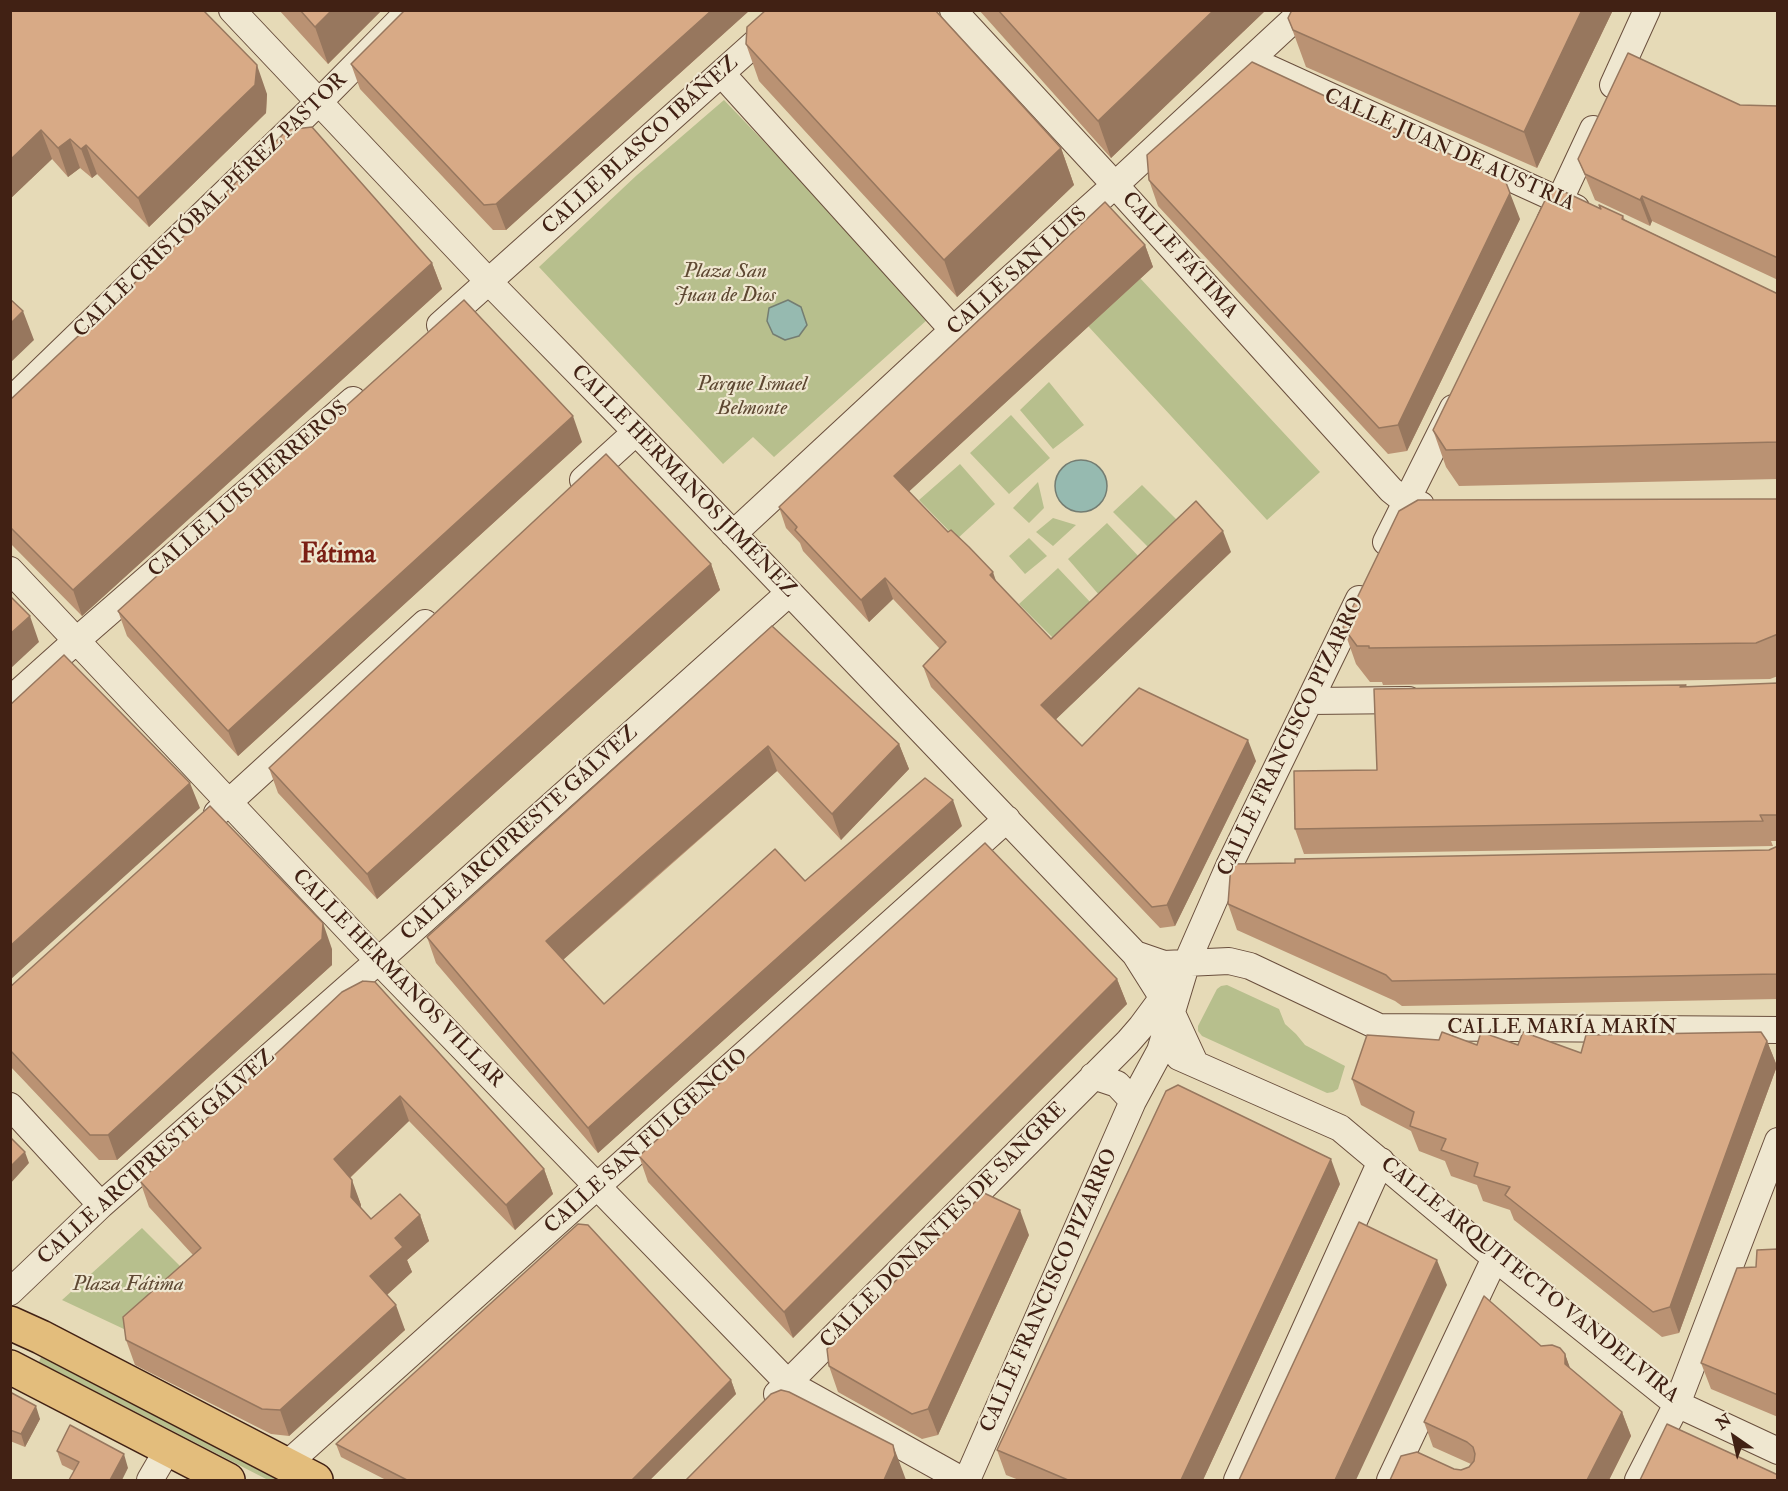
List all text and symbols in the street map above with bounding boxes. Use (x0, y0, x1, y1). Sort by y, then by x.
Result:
street label: CALLE BLASCO IBÁÑEZ (538, 51, 744, 241)
street label: CALLE CRISTÓBAL PÉREZ PASTOR (69, 68, 353, 344)
street label: CALLE JUAN DE AUSTRIA (1320, 84, 1578, 218)
street label: CALLE FÁTIMA (1116, 188, 1242, 324)
street label: CALLE SAN LUIS (943, 203, 1093, 341)
park label: Plaza San Juan de Dios (674, 259, 776, 309)
street label: CALLE HERMANOS JIMÉNEZ (565, 360, 801, 604)
park label: Parque Ismael Belmonte (697, 372, 807, 422)
street label: CALLE LUIS HERREROS (144, 396, 354, 584)
district label: Fátima (300, 540, 376, 572)
street label: CALLE FRANCISCO PIZARRO (1213, 593, 1371, 881)
street label: CALLE ARCIPRESTE GÁLVEZ (396, 721, 644, 947)
street label: CALLE HERMANOS VILLAR (286, 865, 508, 1093)
street label: CALLE MARÍA MARÍN (1447, 1015, 1677, 1041)
street label: CALLE SAN FULGENCIO (540, 1044, 754, 1240)
street label: CALLE ARCIPRESTE GÁLVEZ (33, 1045, 281, 1271)
street label: CALLE DONANTES DE SANGRE (816, 1098, 1072, 1354)
street label: CALLE FRANCISCO PIZARRO (976, 1145, 1124, 1437)
street label: CALLE ARQUITECTO VANDELVIRA (1375, 1153, 1683, 1409)
park label: Plaza Fátima (72, 1272, 184, 1298)
north arrow (1704, 1407, 1764, 1467)
text: N (1712, 1410, 1735, 1434)

